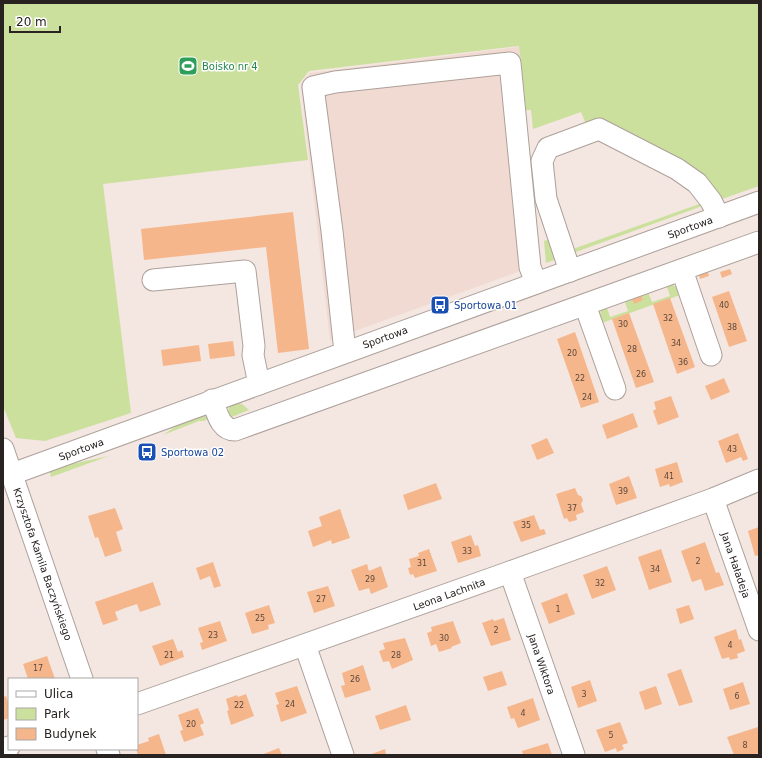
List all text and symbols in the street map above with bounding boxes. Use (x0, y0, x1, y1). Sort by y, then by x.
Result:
scale bar (10, 8, 60, 34)
text: 20 m (16, 15, 47, 29)
sports icon: Boisko nr 4 (177, 55, 199, 77)
place label: Boisko nr 4 (202, 61, 258, 72)
street label: Sportowa (666, 214, 714, 241)
bus stop icon: Sportowa 01 (429, 294, 451, 316)
place label: Sportowa 01 (454, 300, 517, 311)
house number: 40 (719, 301, 729, 310)
house number: 32 (663, 314, 673, 323)
house number: 30 (618, 320, 628, 329)
house number: 38 (727, 323, 737, 332)
street label: Sportowa (361, 324, 409, 351)
house number: 34 (671, 339, 681, 348)
house number: 28 (627, 345, 637, 354)
house number: 20 (567, 349, 577, 358)
house number: 36 (678, 358, 688, 367)
house number: 26 (636, 370, 646, 379)
house number: 22 (575, 374, 585, 383)
house number: 24 (582, 393, 592, 402)
street label: Sportowa (57, 436, 105, 463)
bus stop icon: Sportowa 02 (136, 441, 158, 463)
house number: 43 (727, 445, 737, 454)
place label: Sportowa 02 (161, 447, 224, 458)
house number: 41 (664, 472, 674, 481)
street label: Krzysztofa Kamila Baczyńskiego (11, 486, 74, 642)
house number: 39 (618, 487, 628, 496)
house number: 37 (567, 504, 577, 513)
house number: 35 (521, 521, 531, 530)
street label: Jana Haładeja (719, 530, 752, 599)
house number: 33 (462, 547, 472, 556)
house number: 2 (695, 557, 701, 566)
house number: 31 (417, 559, 427, 568)
house number: 34 (650, 565, 660, 574)
house number: 29 (365, 575, 375, 584)
street label: Leona Lachnita (412, 576, 487, 613)
house number: 32 (595, 579, 605, 588)
house number: 27 (316, 595, 326, 604)
house number: 1 (555, 605, 561, 614)
house number: 25 (255, 614, 265, 623)
house number: 2 (493, 626, 499, 635)
house number: 23 (208, 631, 218, 640)
street label: Jana Wiktora (526, 632, 557, 696)
house number: 30 (439, 634, 449, 643)
house number: 4 (727, 641, 733, 650)
house number: 21 (164, 651, 174, 660)
house number: 28 (391, 651, 401, 660)
house number: 17 (33, 664, 43, 673)
house number: 26 (350, 675, 360, 684)
legend (8, 678, 138, 750)
text: Ulica (44, 687, 73, 701)
house number: 3 (581, 690, 587, 699)
house number: 6 (734, 692, 740, 701)
house number: 24 (285, 700, 295, 709)
house number: 22 (234, 701, 244, 710)
text: Park (44, 707, 70, 721)
house number: 4 (520, 709, 526, 718)
house number: 20 (186, 720, 196, 729)
text: Budynek (44, 727, 97, 741)
house number: 5 (608, 731, 614, 740)
house number: 8 (742, 741, 748, 750)

